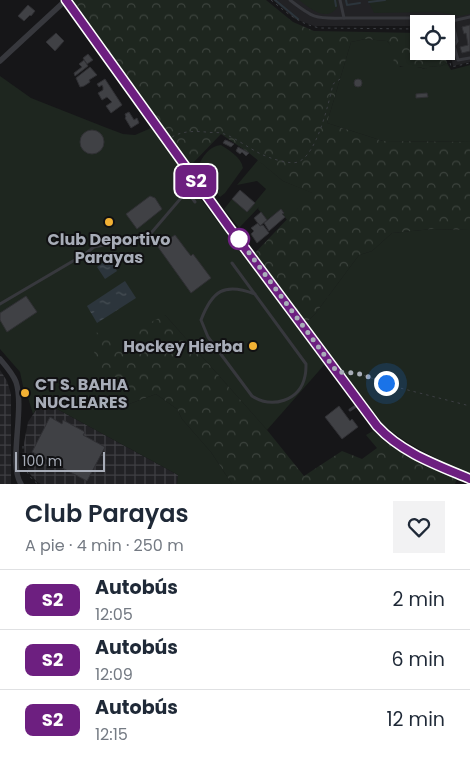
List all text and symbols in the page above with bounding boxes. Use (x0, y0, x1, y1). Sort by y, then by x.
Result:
map controls (410, 15, 455, 60)
button: locate (410, 15, 455, 60)
line badge: S2 (174, 165, 218, 197)
text: S2 (185, 168, 207, 193)
marker: Club Deportivo Parayas (103, 216, 115, 228)
place label: Club Deportivo Parayas (48, 228, 170, 269)
unlabelled marker (228, 228, 250, 250)
place label: Hockey Hierba (123, 335, 243, 358)
marker: Hockey Hierba (247, 340, 259, 352)
your location (374, 371, 399, 396)
place label: CT S. BAHIA NUCLEARES (35, 373, 129, 414)
marker: CT S. BAHIA NUCLEARES (19, 387, 31, 399)
scale bar (15, 449, 105, 472)
text: 100 m (22, 451, 62, 471)
text: Club Parayas (25, 497, 189, 530)
button: heart (393, 501, 445, 553)
text: A pie · 4 min · 250 m (25, 534, 184, 557)
text: Autobús (95, 574, 178, 601)
text: 2 min (393, 586, 445, 613)
text: S2 (42, 587, 63, 612)
text: 12:05 (95, 603, 133, 626)
text: Autobús (95, 634, 178, 661)
text: 6 min (391, 646, 445, 673)
text: S2 (42, 647, 63, 672)
text: 12:09 (95, 663, 133, 686)
text: Autobús (95, 694, 178, 721)
text: 12 min (387, 706, 445, 733)
text: S2 (42, 707, 63, 732)
text: 12:15 (95, 723, 128, 746)

